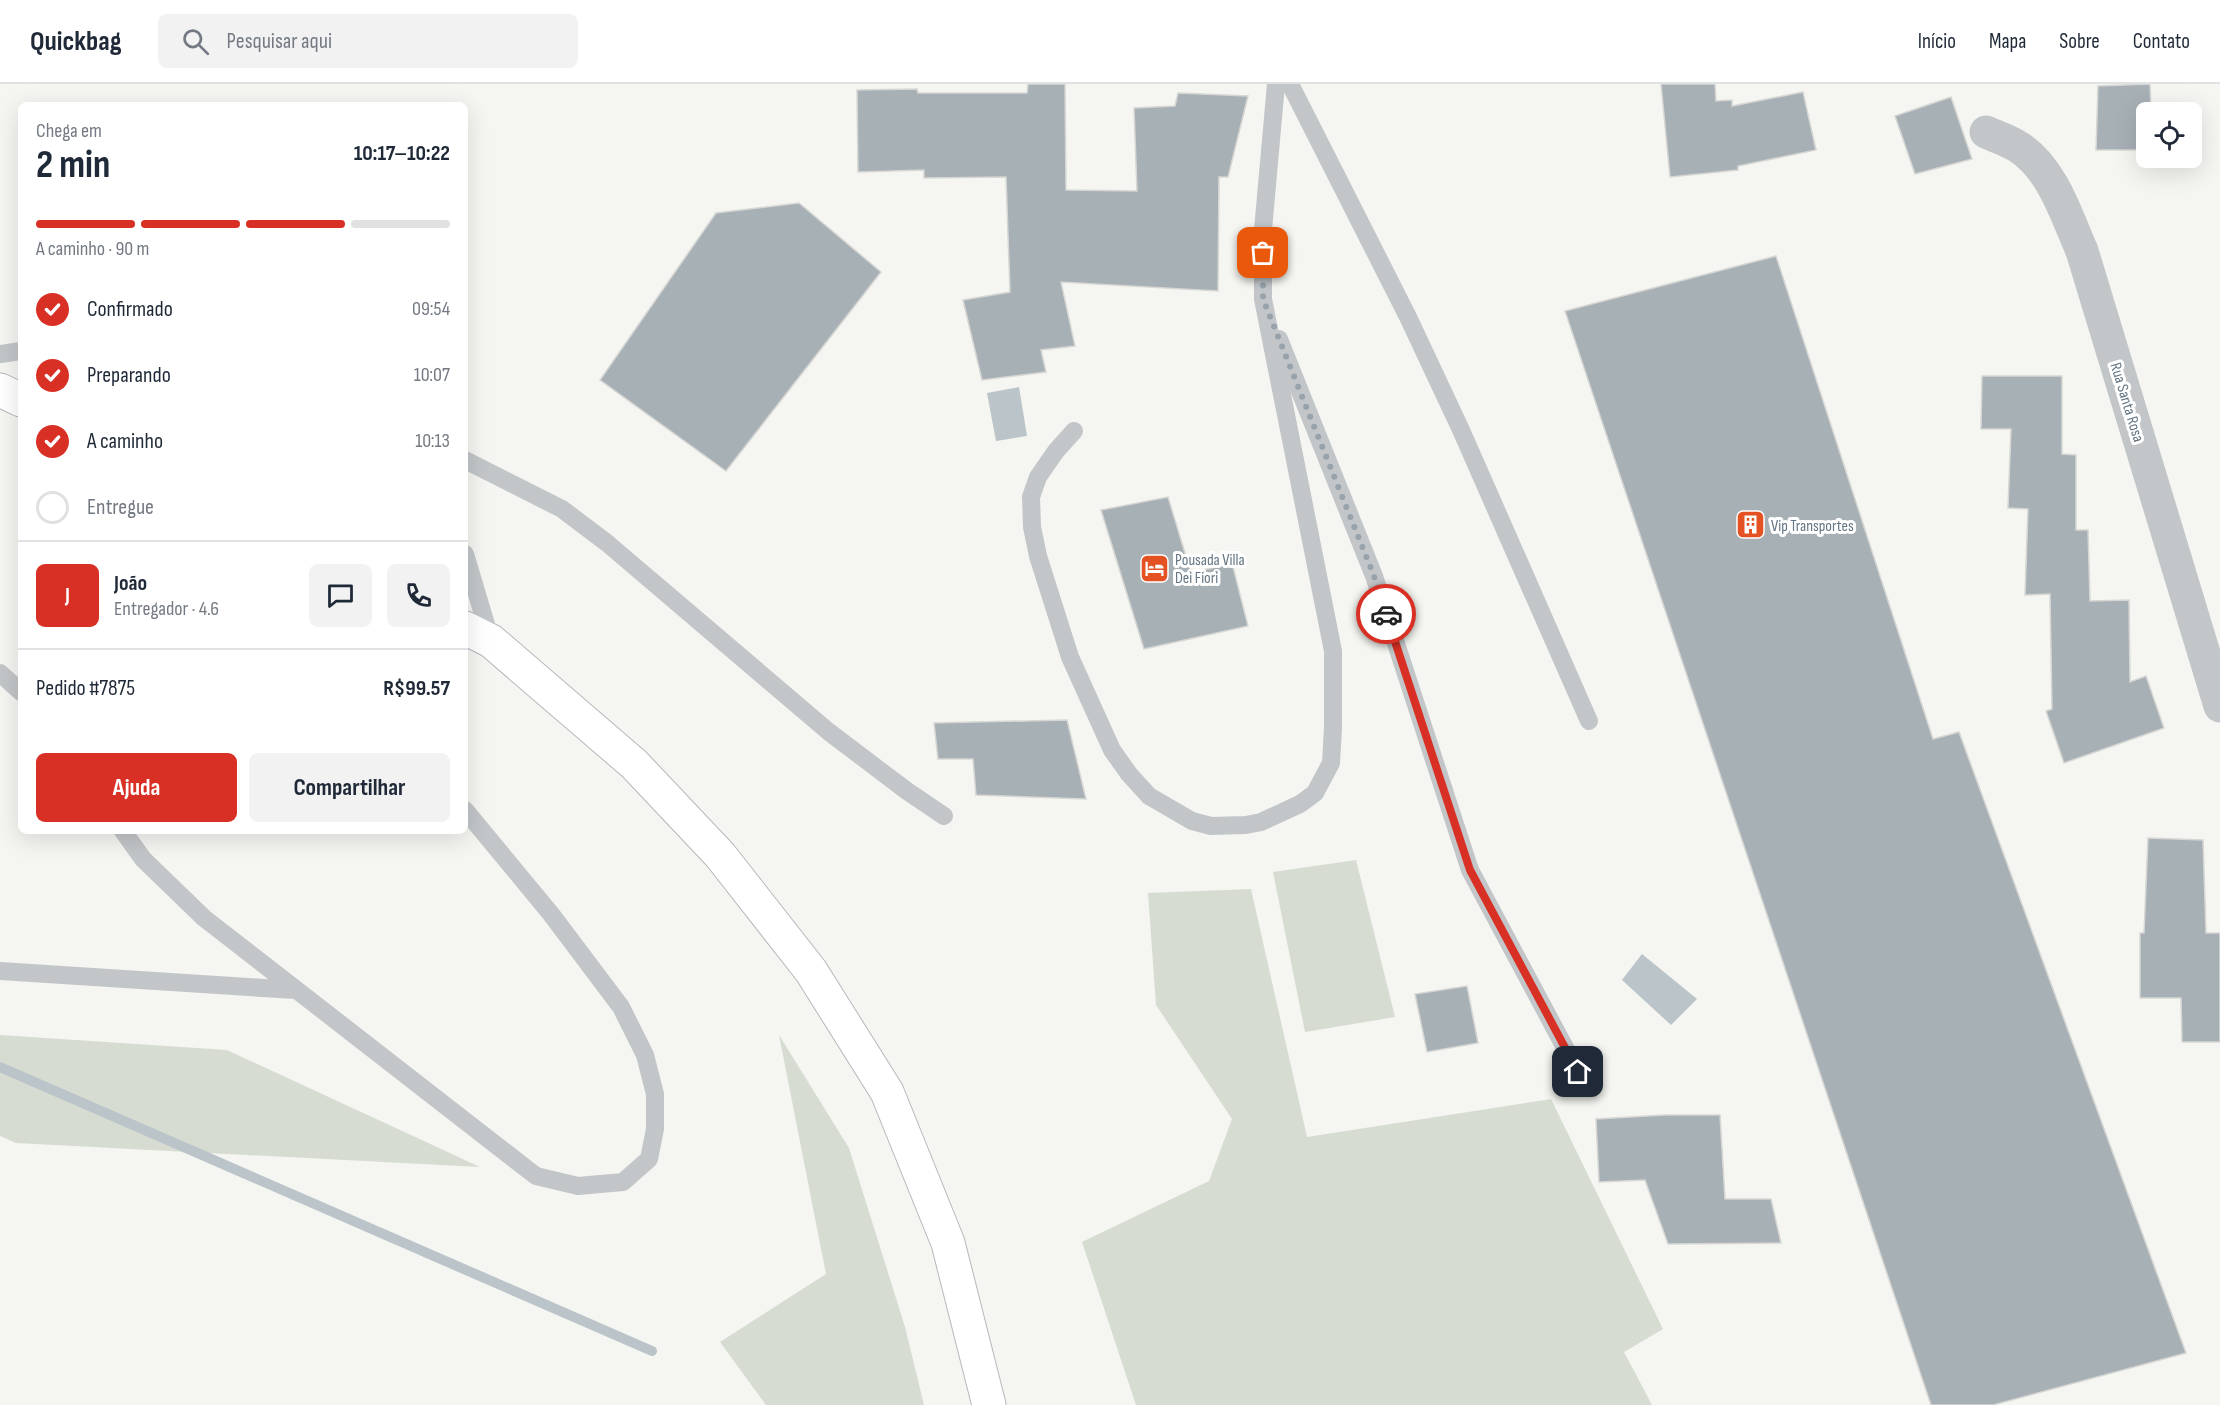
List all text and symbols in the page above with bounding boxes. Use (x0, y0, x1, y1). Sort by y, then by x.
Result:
search box (158, 14, 578, 68)
text: Quickbag (30, 25, 122, 58)
icon: search (179, 25, 212, 58)
text: Pesquisar aqui (227, 28, 332, 55)
text: Início (1918, 29, 1956, 54)
text: Mapa (1989, 29, 2026, 54)
text: Sobre (2059, 29, 2100, 54)
text: Contato (2133, 29, 2190, 54)
map controls (2136, 102, 2202, 168)
button: locate (2136, 102, 2202, 168)
text: Chega em (36, 119, 102, 143)
text: 10:17–10:22 (354, 140, 450, 167)
text: 2 min (36, 142, 110, 189)
pin (1237, 227, 1288, 278)
icon: bag (1246, 236, 1279, 269)
text: A caminho · 90 m (36, 237, 149, 261)
icon: check (36, 293, 69, 326)
text: Confirmado (87, 296, 173, 323)
text: 09:54 (412, 297, 450, 321)
icon: check (36, 359, 69, 392)
street label: Rua Santa Rosa (2106, 360, 2148, 444)
text: Preparando (87, 362, 171, 389)
text: 10:07 (414, 363, 450, 387)
icon: check (36, 425, 69, 458)
text: A caminho (87, 428, 163, 455)
text: 10:13 (415, 429, 450, 453)
text: Entregue (87, 494, 154, 521)
building icon: Vip Transportes (1734, 509, 1766, 541)
place label: Vip Transportes (1771, 517, 1854, 536)
place label: Pousada Villa Dei Fiori (1175, 551, 1245, 588)
hotel icon: Pousada Villa Dei Fiori (1138, 552, 1170, 584)
button: chat (309, 564, 372, 627)
button: phone (387, 564, 450, 627)
text: João (114, 570, 147, 597)
text: J (65, 582, 70, 609)
courier (1356, 584, 1416, 644)
text: Entregador · 4.6 (114, 597, 219, 621)
icon: car (1370, 598, 1403, 631)
text: Pedido #7875 (36, 675, 135, 702)
text: R$99.57 (383, 675, 450, 702)
button: Ajuda (36, 753, 237, 822)
button: Compartilhar (249, 753, 450, 822)
pin (1552, 1046, 1603, 1097)
icon: home (1561, 1055, 1594, 1088)

